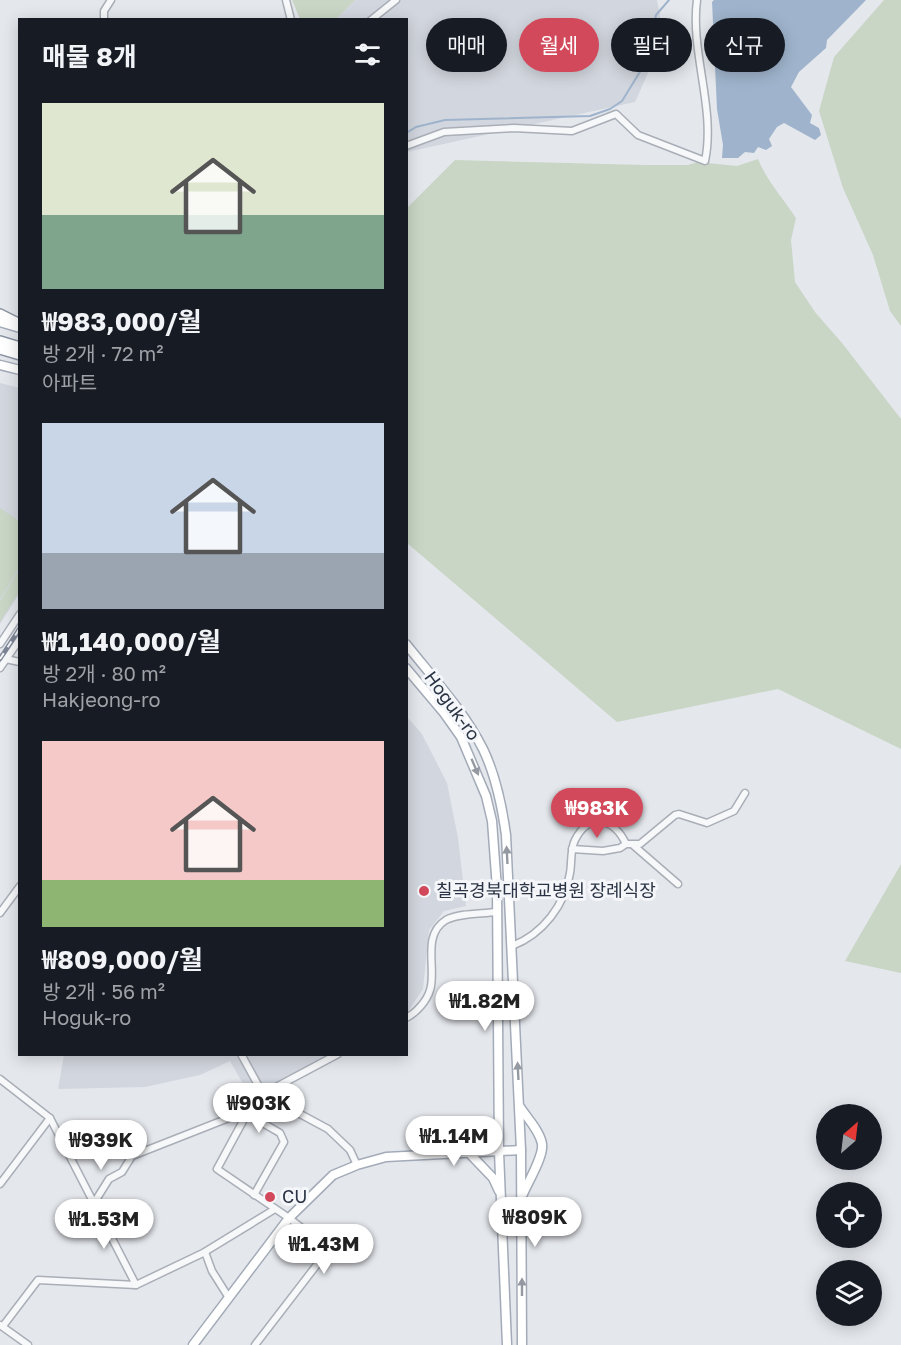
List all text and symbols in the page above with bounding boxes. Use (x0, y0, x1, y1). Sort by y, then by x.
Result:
chip: 매매 (426, 18, 507, 72)
chip: 월세 (519, 18, 599, 72)
chip: 필터 (611, 18, 692, 72)
chip: 신규 (704, 18, 785, 72)
icon: filters (351, 38, 384, 71)
text: 매물 8개 (42, 41, 137, 72)
icon: home (159, 142, 267, 250)
text: ₩983,000/월 (42, 306, 202, 337)
text: 방 2개 · 72 m² (42, 341, 164, 365)
text: 아파트 (42, 370, 97, 394)
icon: home (159, 462, 267, 570)
text: ₩1,140,000/월 (42, 626, 221, 657)
text: 방 2개 · 80 m² (42, 661, 166, 685)
street label: Hoguk-ro (420, 666, 485, 744)
text: Hakjeong-ro (42, 687, 161, 711)
one-way arrow (470, 759, 480, 777)
icon: home (159, 780, 267, 888)
pin: ₩983K (555, 788, 639, 839)
text: ₩983K (565, 795, 629, 819)
one-way arrow (503, 846, 512, 865)
place label: 칠곡경북대학교병원 장례식장 (436, 879, 656, 901)
marker: 칠곡경북대학교병원 장례식장 (417, 884, 431, 898)
text: ₩809,000/월 (42, 944, 203, 975)
text: 방 2개 · 56 m² (42, 979, 165, 1003)
pin: ₩1.82M (436, 981, 534, 1032)
text: ₩1.82M (449, 988, 521, 1012)
text: Hoguk-ro (42, 1005, 131, 1029)
one-way arrow (513, 1061, 522, 1080)
pin: ₩903K (217, 1083, 301, 1134)
text: ₩903K (227, 1090, 291, 1114)
north arrow (816, 1104, 882, 1170)
map controls (816, 1104, 882, 1326)
pin: ₩1.14M (405, 1116, 503, 1167)
pin: ₩939K (59, 1120, 143, 1171)
text: ₩1.14M (419, 1123, 489, 1147)
text: ₩939K (69, 1127, 133, 1151)
button: locate (816, 1182, 882, 1248)
place label: CU (282, 1185, 307, 1207)
marker: CU (263, 1190, 277, 1204)
pin: ₩809K (493, 1197, 577, 1248)
pin: ₩1.53M (55, 1199, 153, 1250)
text: ₩809K (503, 1204, 567, 1228)
text: ₩1.53M (69, 1206, 139, 1230)
pin: ₩1.43M (275, 1224, 373, 1275)
text: ₩1.43M (289, 1231, 360, 1255)
button: layers (816, 1260, 882, 1326)
one-way arrow (517, 1277, 527, 1296)

